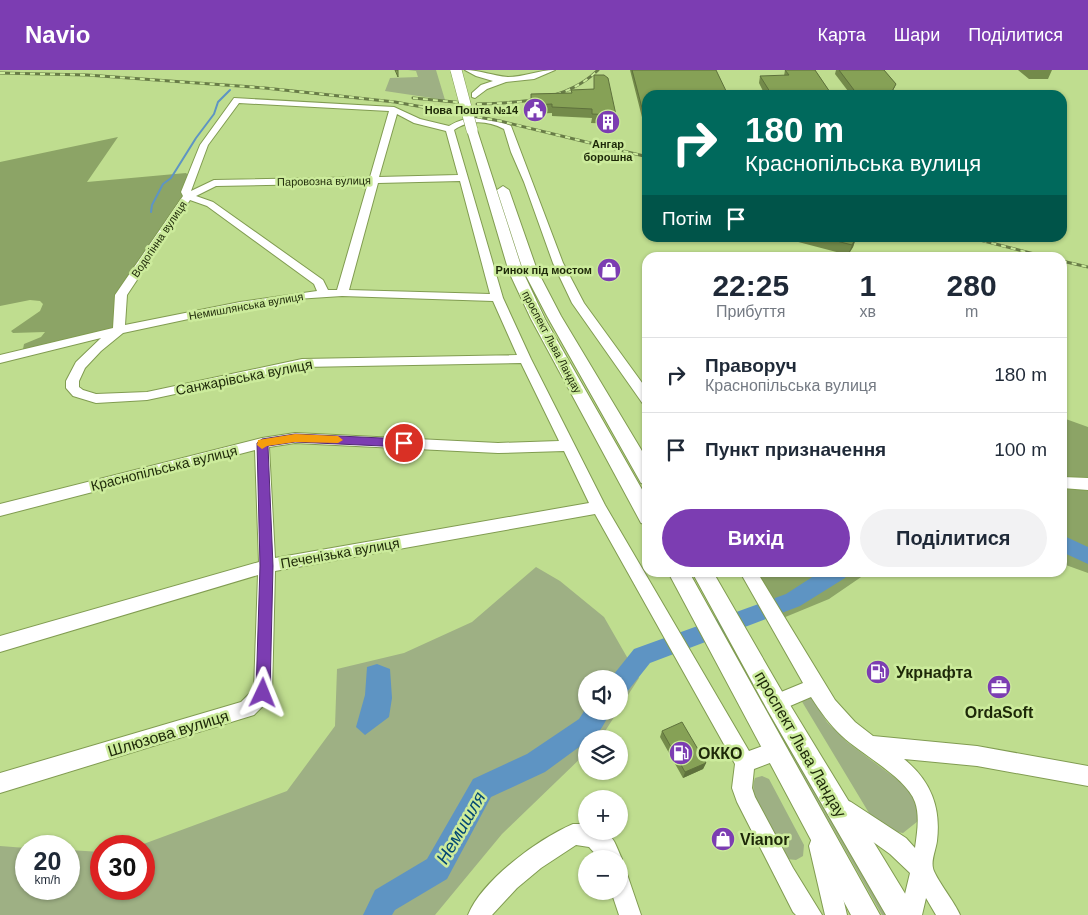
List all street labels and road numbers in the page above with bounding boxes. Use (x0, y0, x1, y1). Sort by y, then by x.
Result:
street label: Паровозна вулиця (277, 174, 371, 188)
street label: Водогінна вулиця (129, 199, 189, 279)
street label: проспект Льва Ландау (520, 289, 584, 396)
street label: Немишлянська вулиця (188, 290, 304, 322)
street label: Санжарівська вулиця (174, 356, 314, 398)
street label: Краснопільська вулиця (89, 442, 239, 494)
street label: Печенізька вулиця (279, 535, 401, 571)
street label: проспект Льва Ландау (752, 668, 849, 820)
street label: Шлюзова вулиця (106, 707, 231, 760)

